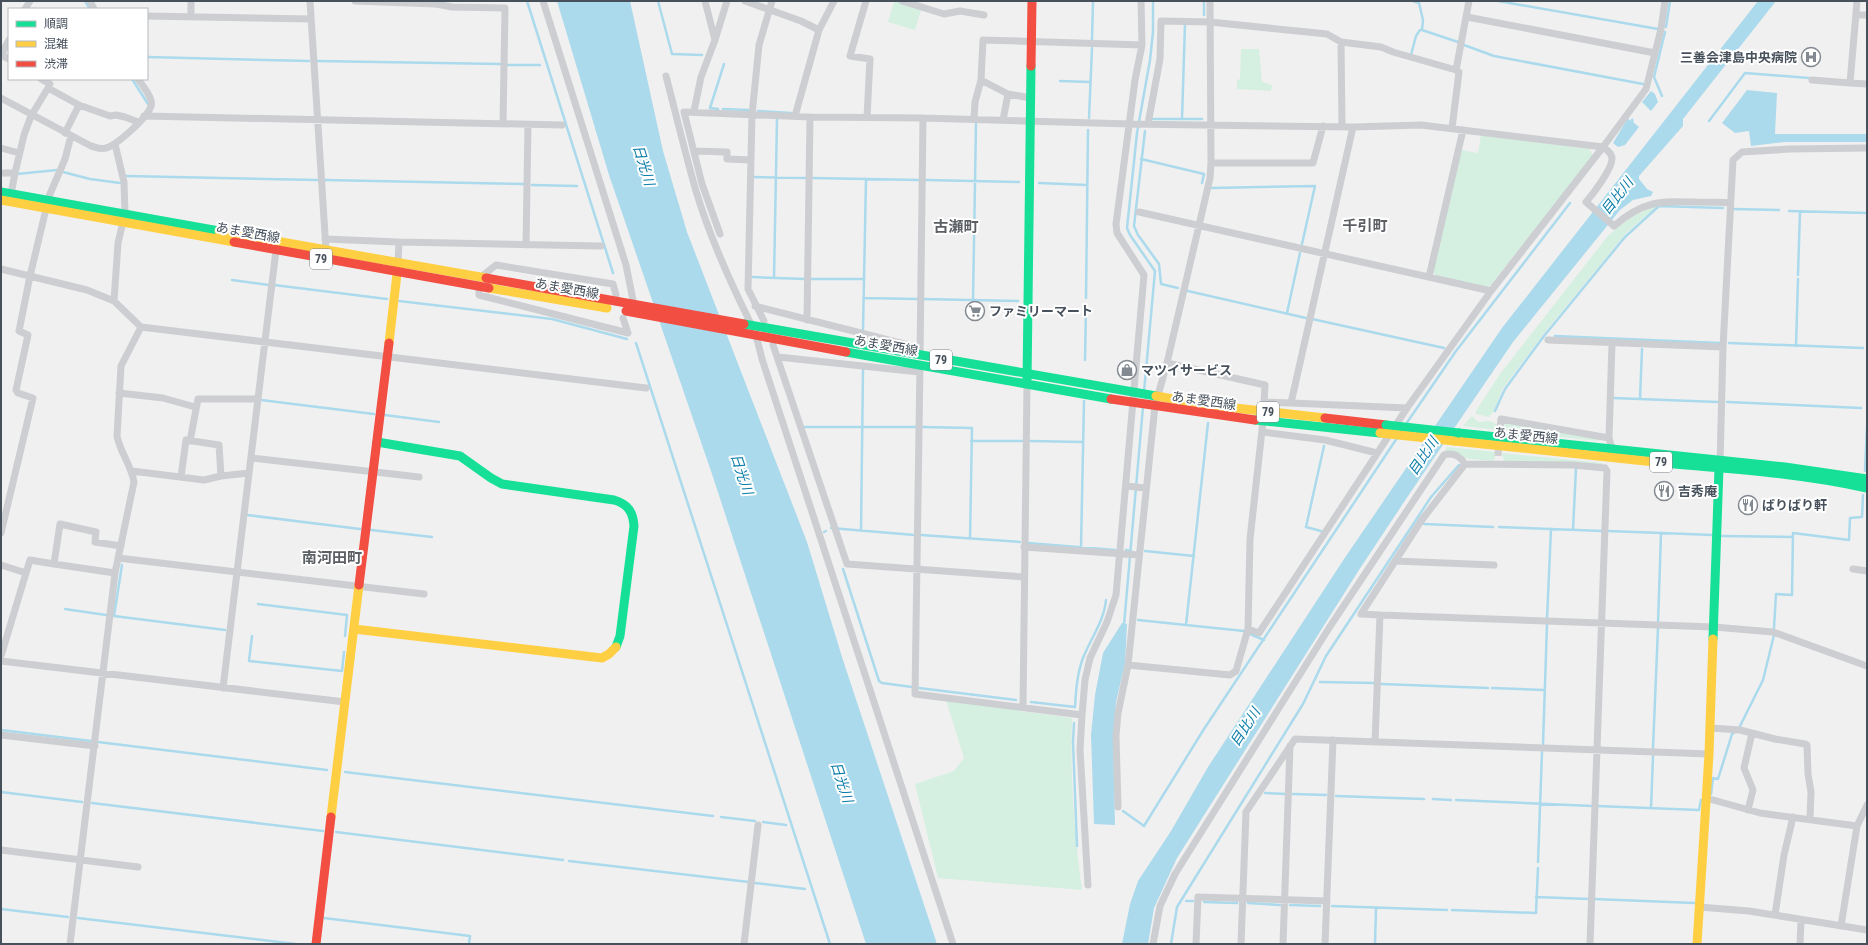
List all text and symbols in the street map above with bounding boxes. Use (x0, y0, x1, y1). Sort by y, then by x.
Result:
legend (8, 8, 148, 80)
text: 順調 (44, 17, 68, 31)
text: 混雑 (44, 37, 68, 51)
hospital icon: 三善会津島中央病院 (1800, 46, 1822, 68)
place label: 三善会津島中央病院 (1680, 50, 1797, 65)
text: 渋滞 (44, 57, 68, 71)
water label: 日光川 (630, 143, 658, 189)
water label: 目比川 (1598, 173, 1637, 217)
district label: 千引町 (1342, 217, 1388, 235)
district label: 古瀬町 (933, 218, 979, 236)
street label: あま愛西線 (215, 219, 281, 246)
road number: 79 (310, 249, 332, 269)
street label: あま愛西線 (534, 275, 600, 302)
supermarket icon: ファミリーマート (964, 300, 986, 322)
place label: ファミリーマート (989, 304, 1093, 319)
street label: あま愛西線 (853, 332, 919, 359)
road number: 79 (930, 350, 952, 370)
shop icon: マツイサービス (1116, 359, 1138, 381)
place label: マツイサービス (1141, 363, 1232, 378)
street label: あま愛西線 (1171, 389, 1237, 412)
road number: 79 (1257, 402, 1279, 422)
street label: あま愛西線 (1493, 425, 1559, 446)
water label: 目比川 (1405, 432, 1442, 478)
water label: 日光川 (728, 452, 757, 498)
road number: 79 (1650, 452, 1672, 472)
restaurant icon: 吉秀庵 (1653, 480, 1675, 502)
place label: 吉秀庵 (1678, 484, 1717, 499)
restaurant icon: ばりばり軒 (1737, 494, 1759, 516)
place label: ばりばり軒 (1762, 498, 1827, 513)
district label: 南河田町 (302, 549, 362, 567)
water label: 目比川 (1227, 703, 1264, 749)
water label: 日光川 (828, 760, 857, 806)

